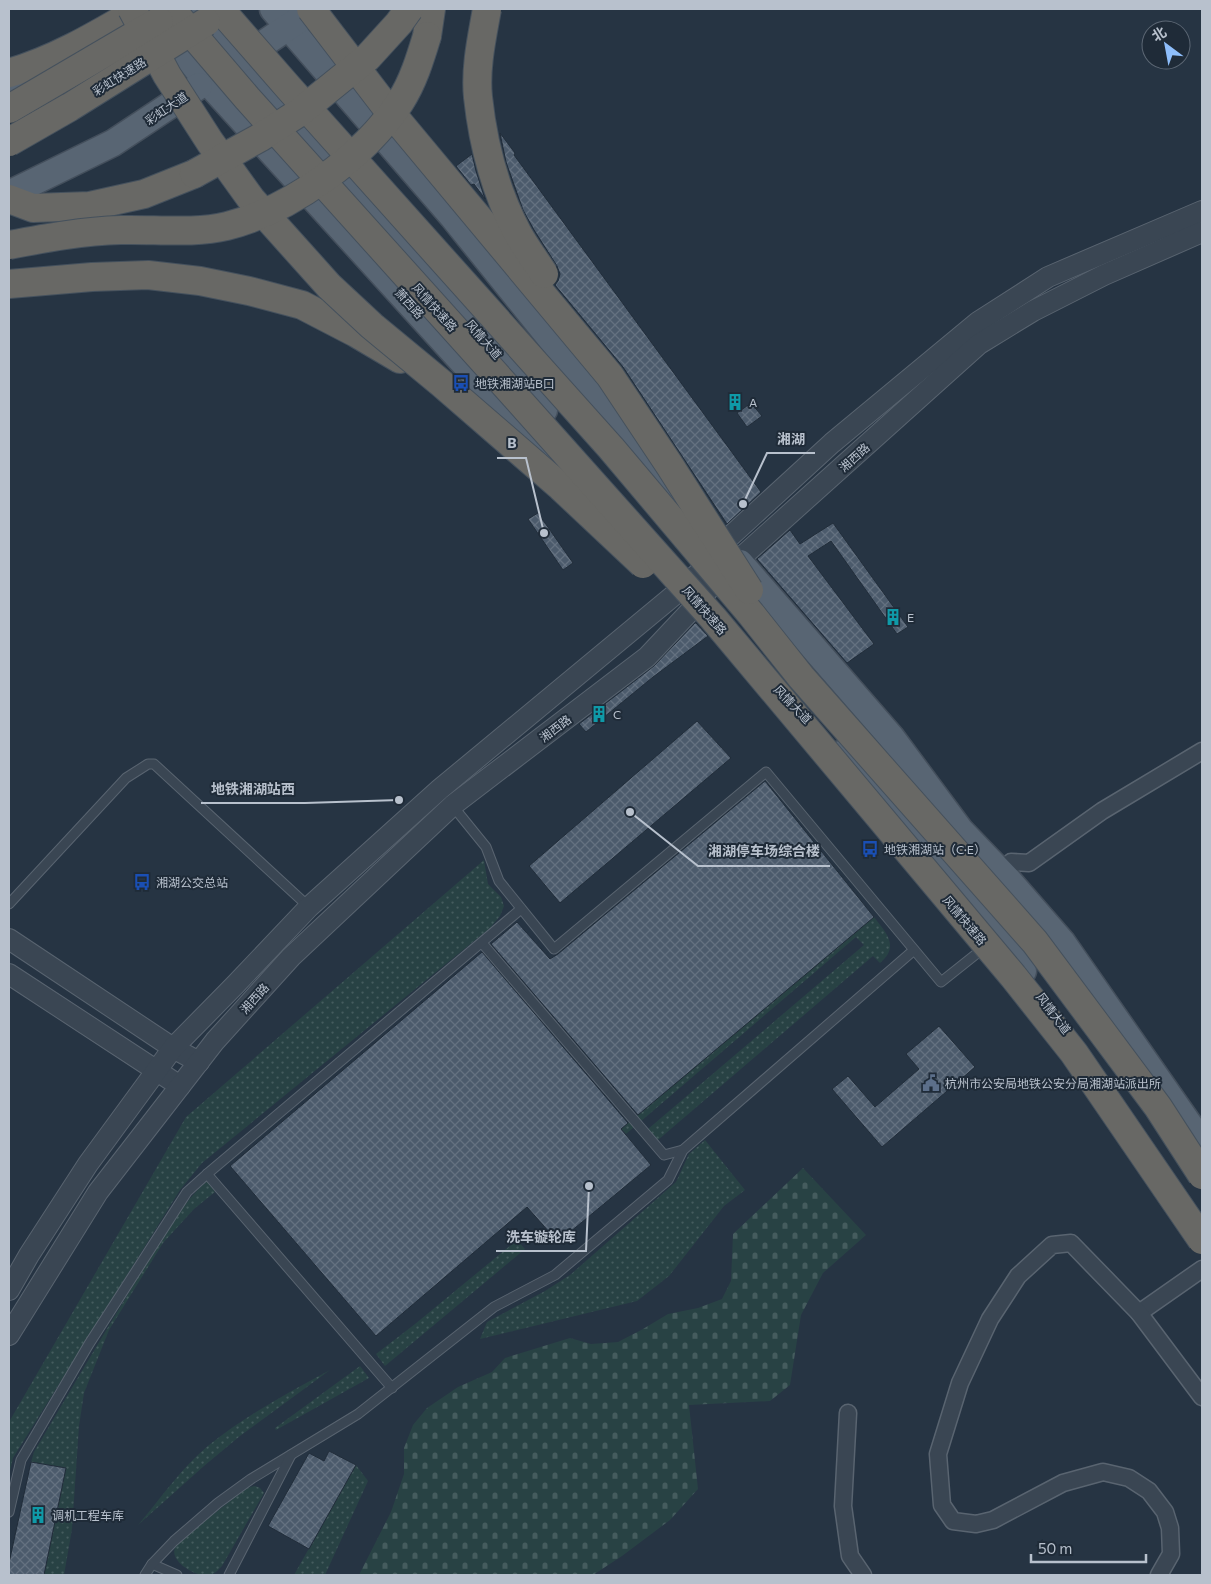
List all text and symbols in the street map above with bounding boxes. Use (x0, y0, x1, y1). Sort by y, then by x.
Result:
north arrow (1141, 20, 1191, 70)
text: 北 (1148, 23, 1169, 44)
street label: 彩虹快速路 (90, 54, 148, 98)
street label: 彩虹大道 (142, 89, 190, 127)
street label: 风情快速路 (410, 280, 460, 334)
street label: 萧西路 (393, 285, 427, 321)
street label: 风情大道 (463, 316, 505, 362)
bus stop icon: 地铁湘湖站B口 (451, 373, 471, 393)
place label: 地铁湘湖站B口 (475, 376, 555, 390)
building icon: A (725, 392, 745, 412)
place label: A (749, 395, 757, 409)
callout: 湘湖 (767, 424, 815, 453)
callout: B (497, 429, 526, 458)
text: 湘湖 (777, 430, 805, 447)
text: B (507, 434, 517, 451)
street label: 湘西路 (836, 440, 872, 474)
street label: 风情快速路 (680, 583, 730, 637)
building icon: E (883, 607, 903, 627)
place label: E (907, 610, 914, 624)
street label: 风情大道 (771, 682, 815, 726)
building icon: C (589, 704, 609, 724)
place label: C (613, 707, 621, 721)
street label: 湘西路 (536, 712, 574, 744)
callout: 地铁湘湖站西 (201, 774, 305, 803)
text: 地铁湘湖站西 (211, 780, 295, 797)
callout: 湘湖停车场综合楼 (698, 837, 830, 866)
bus stop icon: 地铁湘湖站（C·E） (860, 839, 880, 859)
text: 湘湖停车场综合楼 (708, 842, 820, 859)
place label: 地铁湘湖站（C·E） (884, 842, 986, 856)
bus stop icon: 湘湖公交总站 (132, 872, 152, 892)
place label: 湘湖公交总站 (156, 875, 228, 889)
street label: 风情快速路 (940, 893, 990, 947)
street label: 湘西路 (237, 980, 271, 1016)
street label: 风情大道 (1034, 990, 1074, 1036)
public building icon: 杭州市公安局地铁公安分局湘湖站派出所 (921, 1073, 941, 1093)
place label: 杭州市公安局地铁公安分局湘湖站派出所 (945, 1076, 1161, 1090)
callout: 洗车镟轮库 (496, 1222, 586, 1251)
text: 洗车镟轮库 (506, 1228, 576, 1245)
building icon: 调机工程车库 (28, 1505, 48, 1525)
place label: 调机工程车库 (52, 1508, 124, 1522)
scale bar (1031, 1532, 1146, 1564)
text: 50 m (1038, 1539, 1072, 1557)

